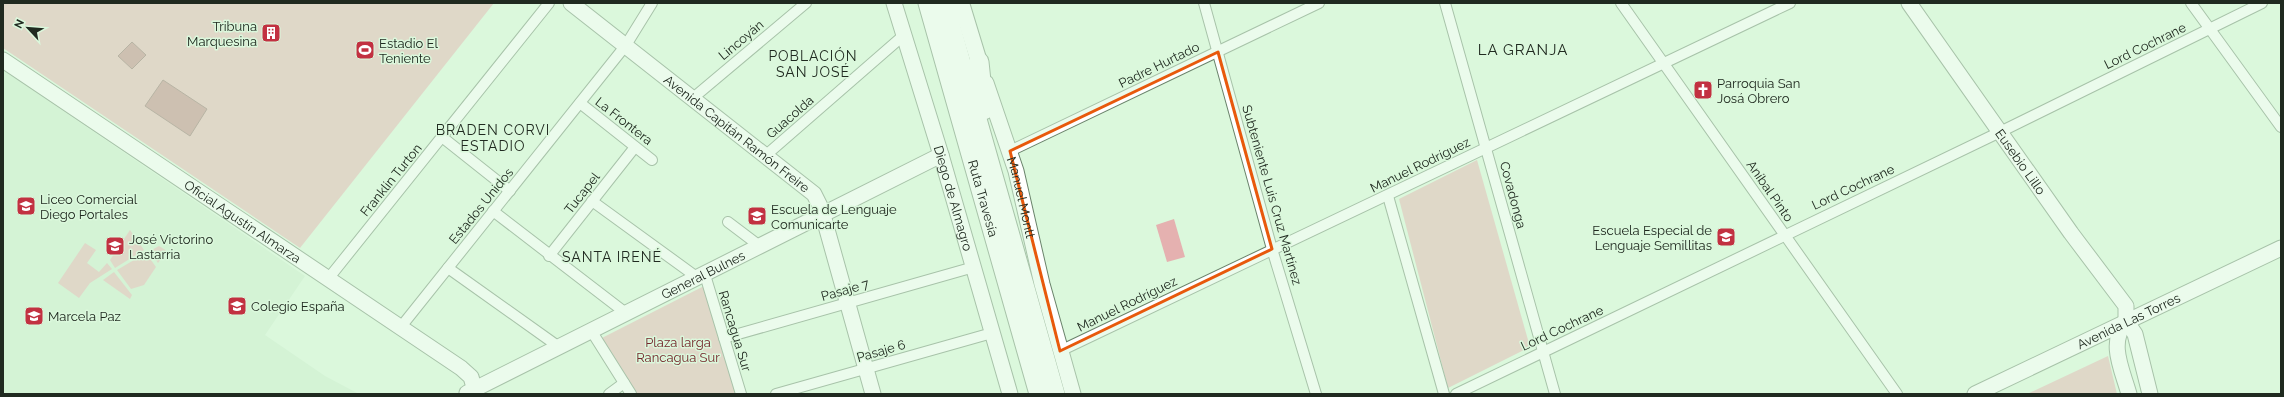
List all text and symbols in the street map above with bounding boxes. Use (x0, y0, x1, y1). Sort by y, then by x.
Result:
north arrow (8, 8, 48, 48)
text: N (12, 17, 27, 30)
street label: Lincoyán (715, 17, 767, 63)
place label: Tribuna Marquesina (187, 19, 257, 49)
street label: Lord Cochrane (2102, 20, 2189, 72)
building icon: Tribuna Marquesina (260, 22, 282, 44)
place label: Estadio El Teniente (379, 36, 439, 66)
sports icon: Estadio El Teniente (354, 39, 376, 61)
street label: Padre Hurtado (1116, 39, 1202, 91)
district label: LA GRANJA (1478, 41, 1568, 59)
district label: POBLACIÓN SAN JOSÉ (768, 47, 858, 80)
street label: Avenida Capitán Ramón Freire (661, 72, 813, 195)
place label: Parroquia San Josá Obrero (1717, 76, 1800, 106)
church icon: Parroquia San Josá Obrero (1692, 79, 1714, 101)
street label: Guacolda (763, 92, 817, 142)
street label: La Frontera (592, 94, 656, 148)
street label: Subteniente Luis Cruz Martínez (1239, 103, 1305, 287)
district label: BRADEN CORVI ESTADIO (436, 122, 550, 154)
street label: Eusebio Lillo (1993, 126, 2049, 197)
street label: Manuel Rodríguez (1368, 134, 1472, 196)
street label: Franklin Turton (357, 141, 425, 219)
street label: Diego de Almagro (931, 144, 976, 253)
street label: Manuel Montt (1004, 155, 1039, 240)
street label: Ruta Travesía (965, 158, 1001, 238)
street label: Aníbal Pinto (1743, 158, 1797, 225)
street label: Covadonga (1497, 160, 1529, 230)
street label: Lord Cochrane (1809, 161, 1897, 213)
street label: Estados Unidos (446, 165, 516, 247)
street label: Tucapel (561, 169, 603, 217)
street label: Oficial Agustín Almarza (182, 177, 304, 266)
place label: Liceo Comercial Diego Portales (40, 192, 138, 222)
school or university icon: Liceo Comercial Diego Portales (15, 195, 37, 217)
place label: Escuela de Lenguaje Comunicarte (771, 202, 897, 232)
school or university icon: Escuela de Lenguaje Comunicarte (746, 205, 768, 227)
place label: Escuela Especial de Lenguaje Semillitas (1592, 223, 1712, 253)
school or university icon: Escuela Especial de Lenguaje Semillitas (1715, 226, 1737, 248)
place label: José Victorino Lastarria (129, 232, 213, 262)
school or university icon: José Victorino Lastarria (104, 235, 126, 257)
street label: General Bulnes (659, 247, 747, 302)
district label: SANTA IRENÉ (562, 248, 662, 265)
street label: Manuel Rodríguez (1075, 273, 1179, 335)
street label: Pasaje 7 (819, 276, 871, 304)
street label: Rancagua Sur (716, 289, 755, 374)
street label: Avenida Las Torres (2074, 290, 2182, 352)
school or university icon: Colegio España (226, 295, 248, 317)
place label: Colegio España (251, 299, 345, 314)
street label: Lord Cochrane (1518, 302, 1606, 354)
school or university icon: Marcela Paz (23, 305, 45, 327)
place label: Marcela Paz (48, 309, 121, 324)
park label: Plaza larga Rancagua Sur (636, 335, 720, 365)
street label: Pasaje 6 (855, 337, 907, 365)

